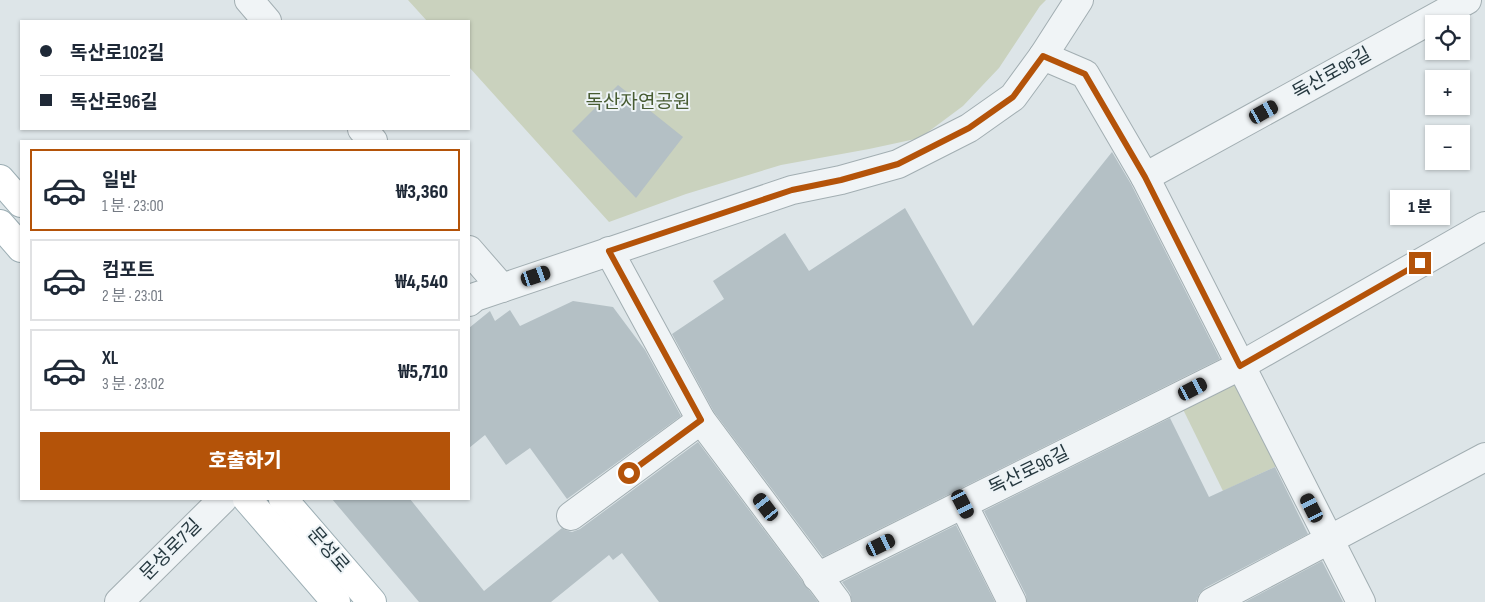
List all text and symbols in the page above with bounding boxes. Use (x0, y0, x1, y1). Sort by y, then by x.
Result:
map controls (1425, 15, 1470, 170)
button: locate (1425, 15, 1470, 60)
text: 독산로102길 (70, 42, 165, 65)
street label: 독산로96길 (1289, 43, 1375, 105)
button: + (1425, 70, 1470, 115)
text: 독산로96길 (70, 91, 158, 114)
park label: 독산자연공원 (586, 91, 690, 114)
car (1247, 98, 1280, 126)
button: − (1425, 125, 1470, 170)
icon: car (42, 168, 87, 213)
text: 일반 (102, 169, 137, 192)
text: ₩3,360 (396, 181, 448, 204)
callout: 1 분 (1390, 190, 1450, 226)
text: 1 분 · 23:00 (102, 197, 164, 216)
text: 1 분 (1408, 198, 1432, 217)
route end (1409, 252, 1431, 274)
icon: car (42, 258, 87, 303)
text: 컴포트 (102, 259, 154, 282)
car (519, 264, 552, 288)
text: ₩4,540 (395, 271, 448, 294)
text: 2 분 · 23:01 (102, 287, 163, 306)
text: XL (102, 347, 118, 370)
icon: car (42, 348, 87, 393)
text: ₩5,710 (398, 361, 448, 384)
text: 3 분 · 23:02 (102, 375, 164, 394)
car (1176, 376, 1209, 402)
button: 호출하기 (40, 432, 450, 490)
street label: 독산로96길 (985, 442, 1073, 500)
route start (618, 462, 640, 484)
car (949, 487, 976, 521)
car (750, 491, 781, 523)
car (1298, 491, 1325, 525)
street label: 문성로7길 (135, 514, 207, 586)
street label: 문성로 (302, 523, 354, 577)
car (864, 532, 897, 558)

